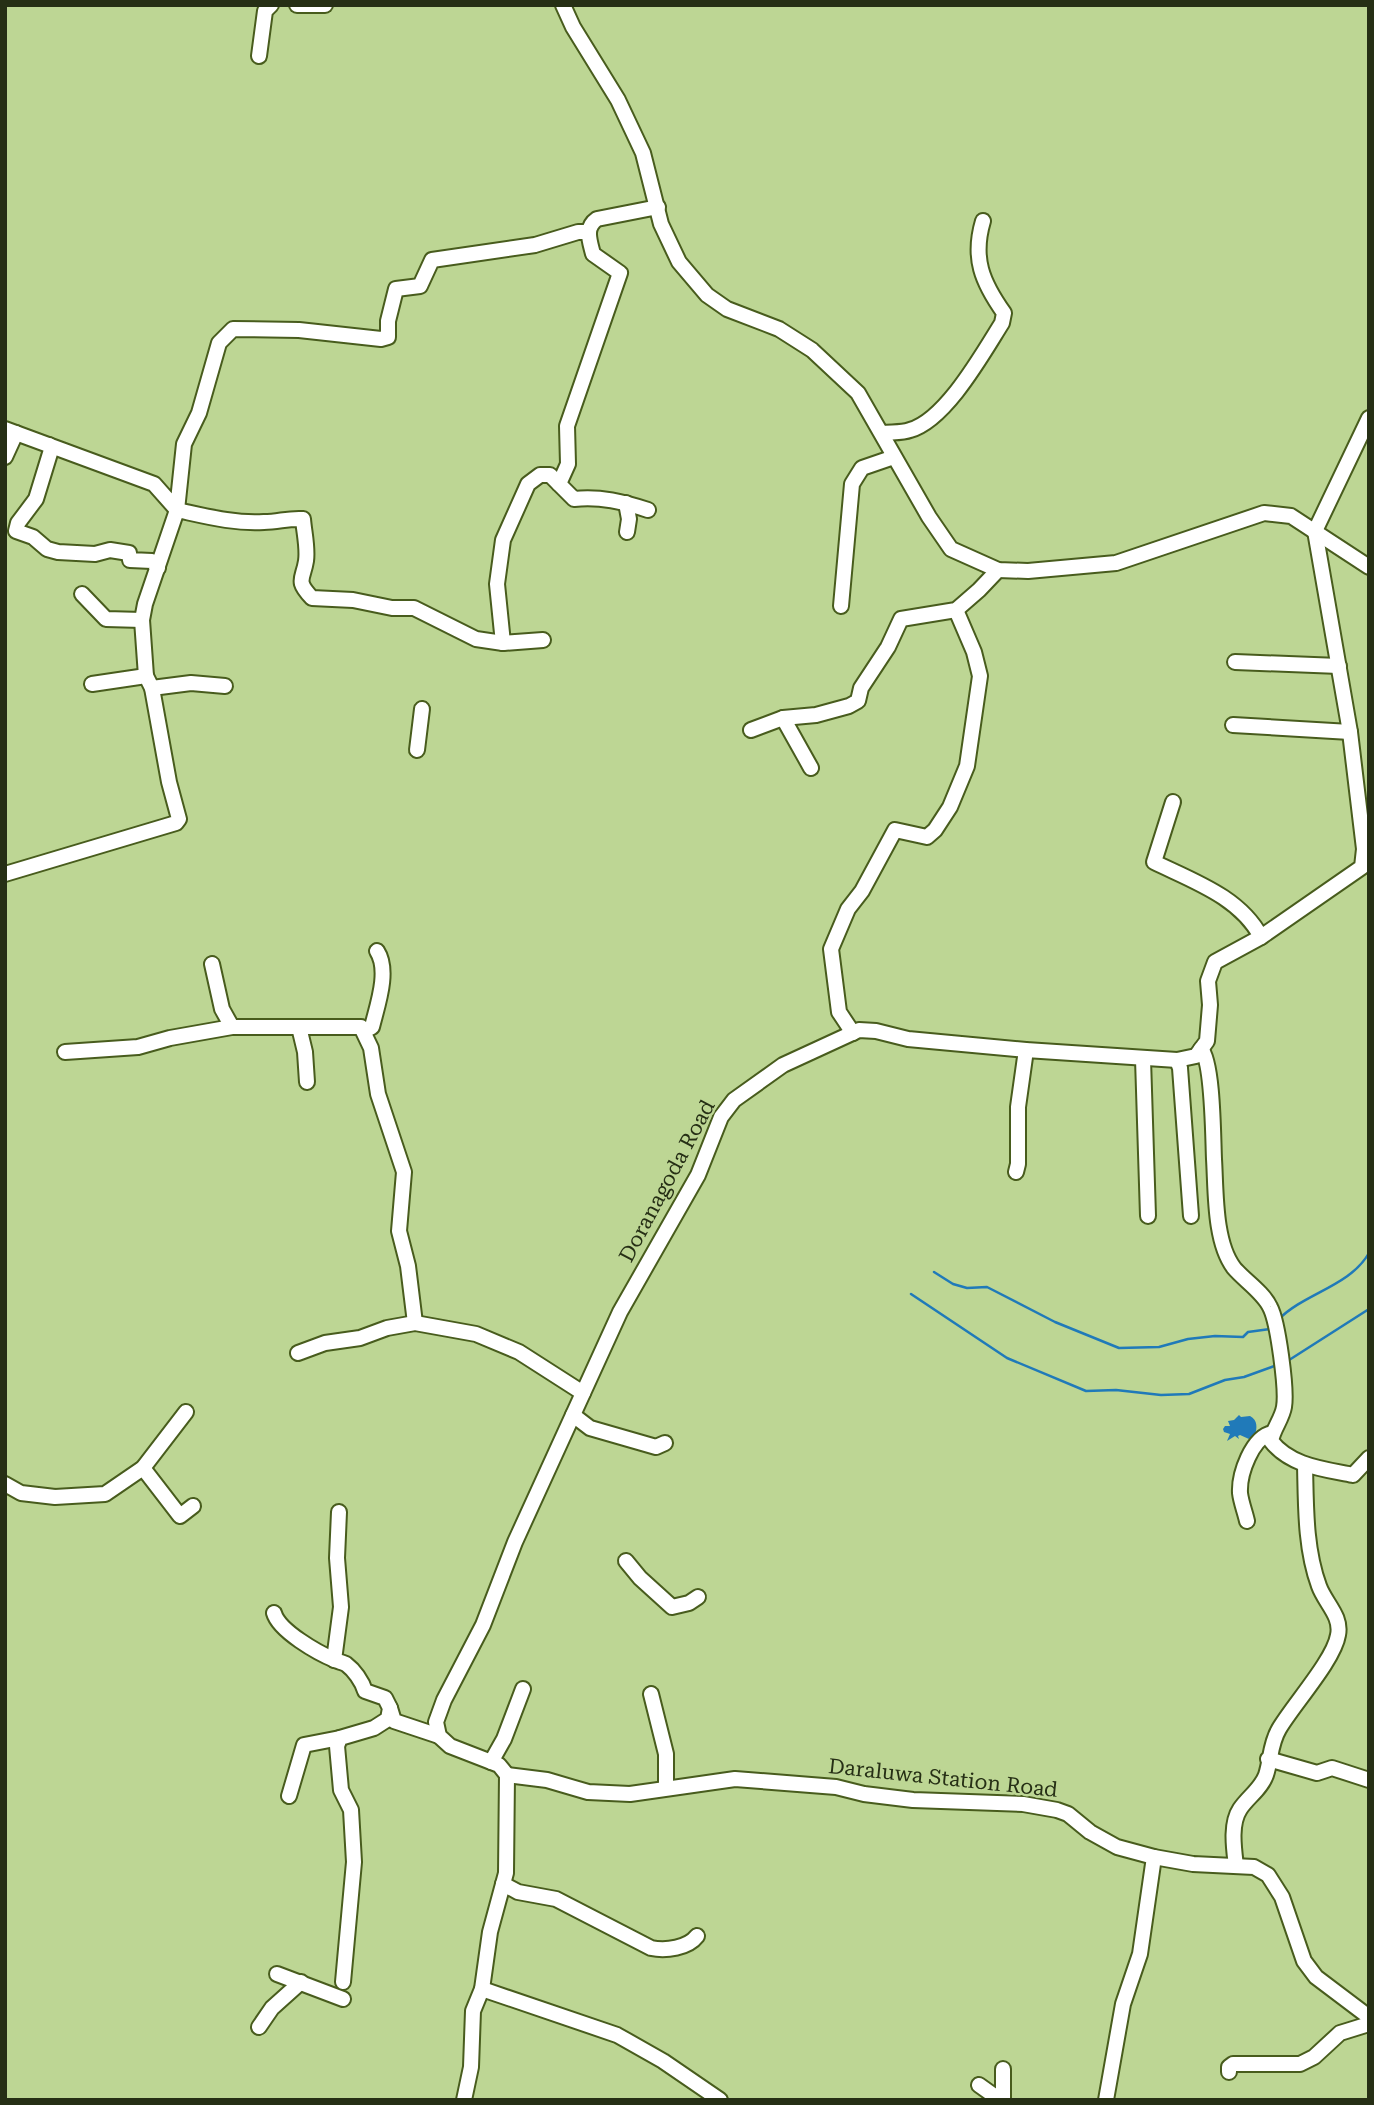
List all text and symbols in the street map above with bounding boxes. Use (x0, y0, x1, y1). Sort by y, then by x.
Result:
street label: Doranagoda Road (614, 1095, 720, 1266)
street label: Daraluwa Station Road (827, 1754, 1059, 1802)

